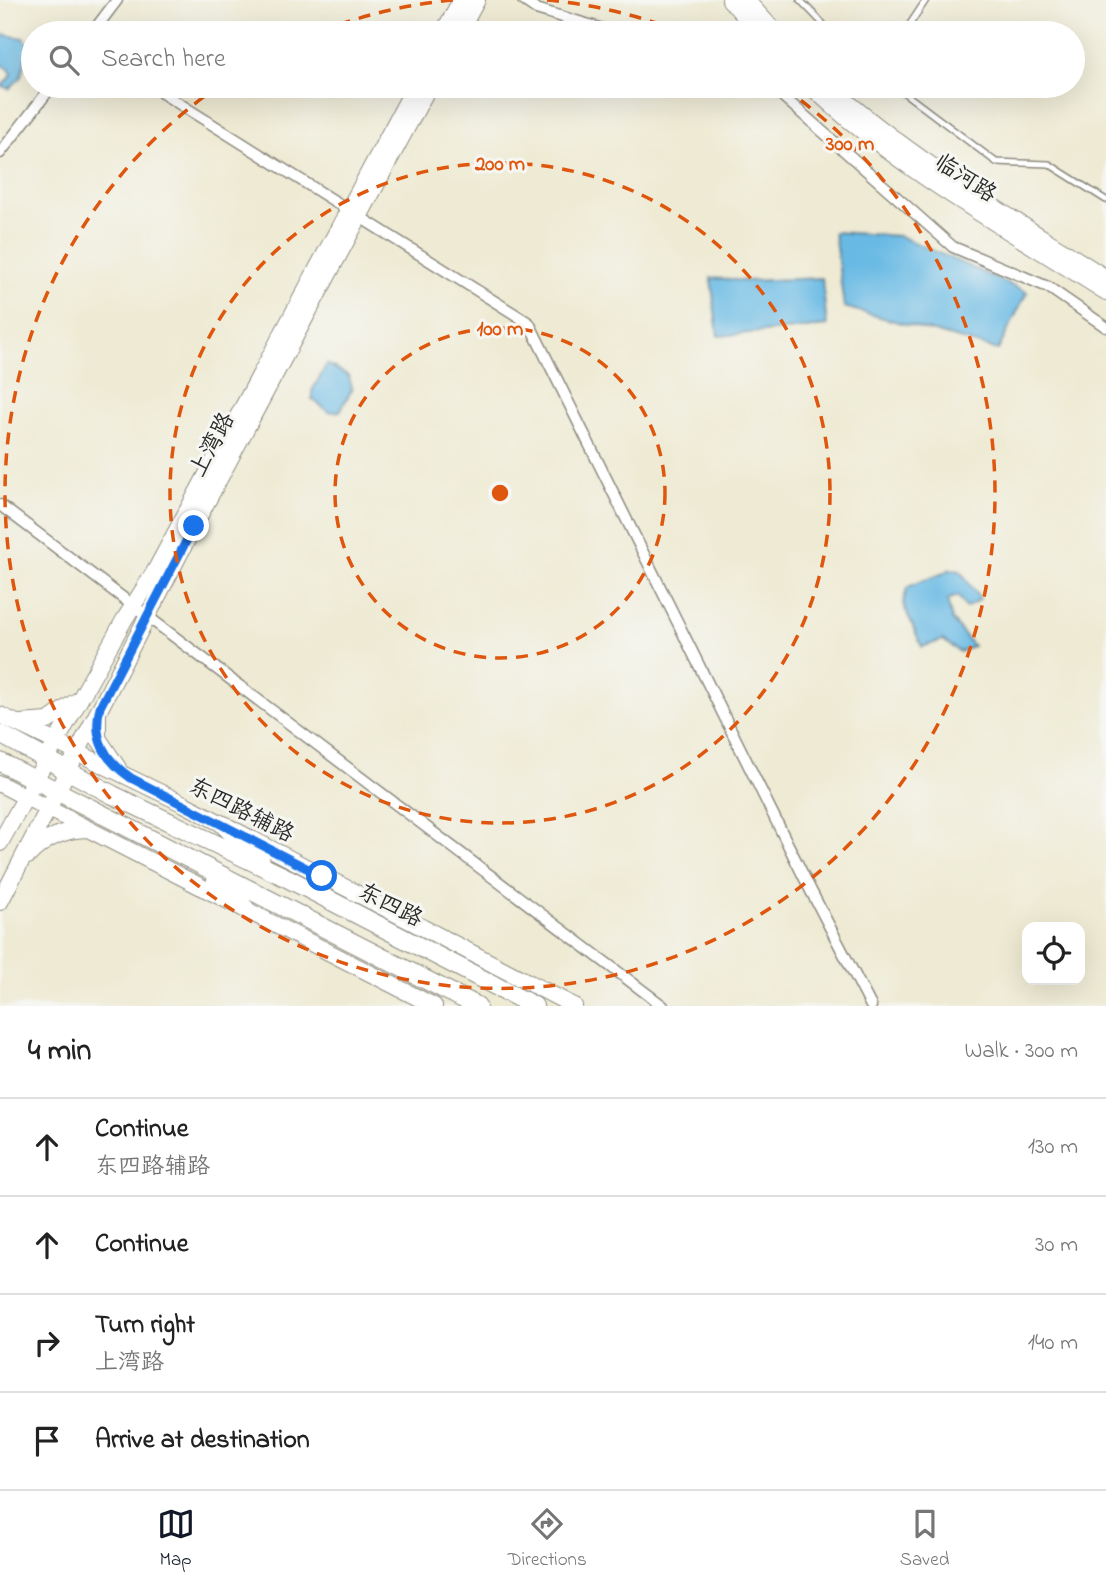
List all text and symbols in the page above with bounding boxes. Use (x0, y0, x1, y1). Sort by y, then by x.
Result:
search box (21, 21, 1085, 98)
icon: search (45, 41, 83, 79)
text: Search here (101, 41, 226, 79)
text: 300 m (825, 130, 874, 160)
street label: 临河路 (927, 146, 1003, 212)
text: 200 m (474, 150, 525, 180)
text: 100 m (477, 315, 523, 345)
street label: 上湾路 (182, 407, 244, 483)
centre of rings (488, 481, 512, 505)
route end (178, 510, 209, 541)
street label: 东四路辅路 (182, 770, 300, 852)
route start (306, 860, 337, 891)
street label: 东四路 (352, 876, 428, 937)
map controls (1022, 922, 1085, 985)
button: locate (1022, 922, 1085, 985)
text: 4 min (28, 1030, 91, 1074)
text: Walk · 300 m (964, 1035, 1078, 1068)
text: Continue (95, 1111, 188, 1149)
icon: ahead (28, 1128, 66, 1166)
text: 130 m (1028, 1131, 1078, 1164)
text: 东四路辅路 (95, 1151, 210, 1184)
icon: ahead (28, 1226, 66, 1264)
text: Continue (95, 1226, 188, 1264)
text: 30 m (1035, 1229, 1078, 1262)
text: Turn right (95, 1307, 195, 1345)
icon: right (28, 1324, 66, 1362)
text: 140 m (1028, 1327, 1078, 1360)
text: 上湾路 (95, 1347, 164, 1380)
icon: arrive (28, 1422, 66, 1460)
text: Arrive at destination (95, 1422, 310, 1460)
tab: Map (157, 1505, 195, 1574)
tab: Directions (508, 1505, 587, 1574)
tab: Saved (900, 1505, 949, 1574)

